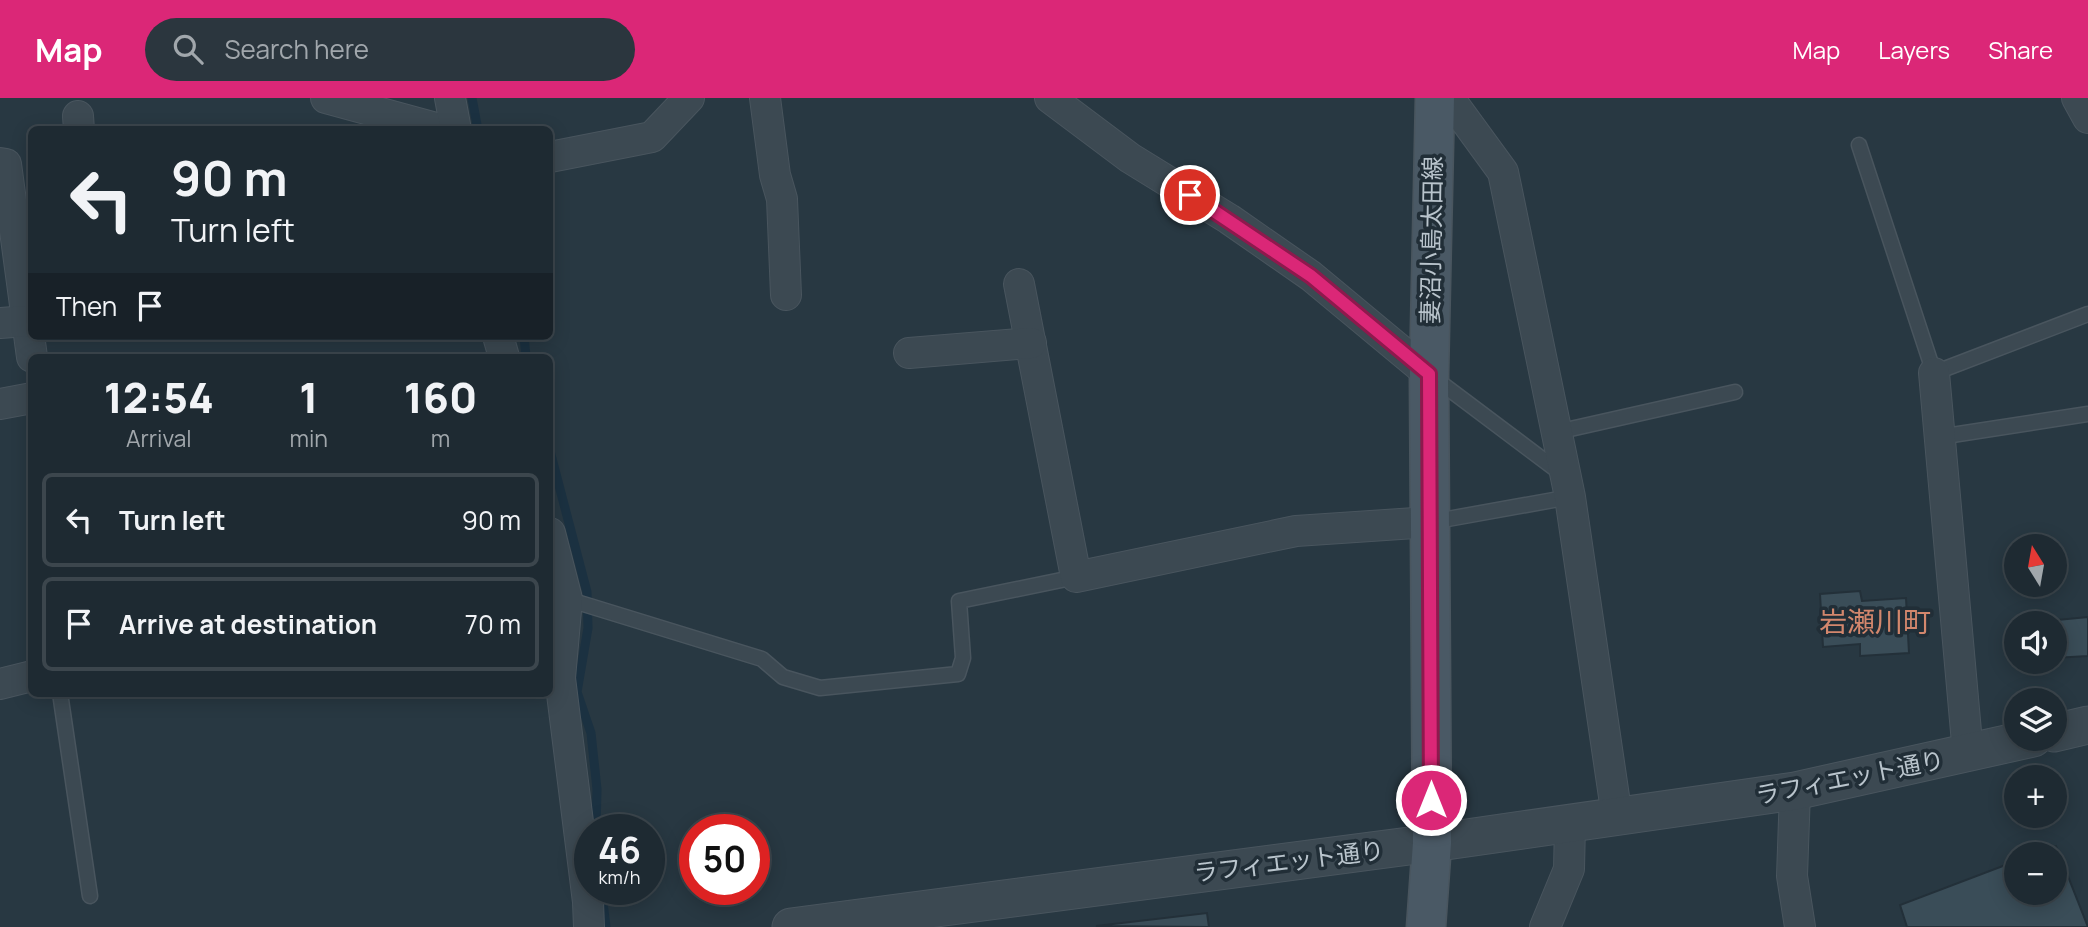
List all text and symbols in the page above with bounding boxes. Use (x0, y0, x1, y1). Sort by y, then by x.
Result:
search box (145, 18, 635, 81)
text: Map (35, 27, 103, 72)
icon: search (169, 30, 207, 68)
text: Search here (225, 31, 369, 67)
text: Map (1793, 33, 1840, 66)
text: Layers (1878, 33, 1950, 66)
text: Share (1988, 33, 2053, 66)
text: 90 m (171, 144, 288, 211)
icon: left (56, 154, 147, 245)
street label: 妻沼小島太田線 (1413, 156, 1448, 324)
pin (1160, 165, 1220, 225)
icon: arrive (1171, 176, 1209, 214)
text: Turn left (171, 208, 295, 252)
icon: arrive (131, 287, 169, 325)
text: Then (56, 288, 117, 324)
text: 12:54 (104, 368, 214, 426)
text: 1 (299, 368, 318, 426)
text: 160 (404, 368, 477, 426)
text: Arrival (126, 422, 192, 454)
text: min (289, 422, 328, 454)
text: m (431, 422, 450, 454)
icon: left (60, 501, 98, 539)
text: Turn left (119, 502, 226, 538)
text: 90 m (462, 502, 521, 538)
north arrow (2004, 534, 2067, 597)
map controls (2004, 534, 2067, 905)
district label: 岩瀬川町 (1819, 602, 1931, 640)
icon: arrive (60, 605, 98, 643)
text: Arrive at destination (119, 606, 377, 642)
text: 70 m (465, 606, 521, 642)
button: sound (2004, 611, 2067, 674)
button: layers (2004, 688, 2067, 751)
street label: ラフィエット通り (1753, 742, 1947, 811)
position arrow (1394, 763, 1468, 837)
button: + (2004, 765, 2067, 828)
speed limit sign: 50 (679, 814, 770, 905)
text: 46 (598, 826, 641, 874)
street label: ラフィエット通り (1192, 832, 1386, 889)
button: − (2004, 842, 2067, 905)
text: km/h (599, 865, 640, 889)

